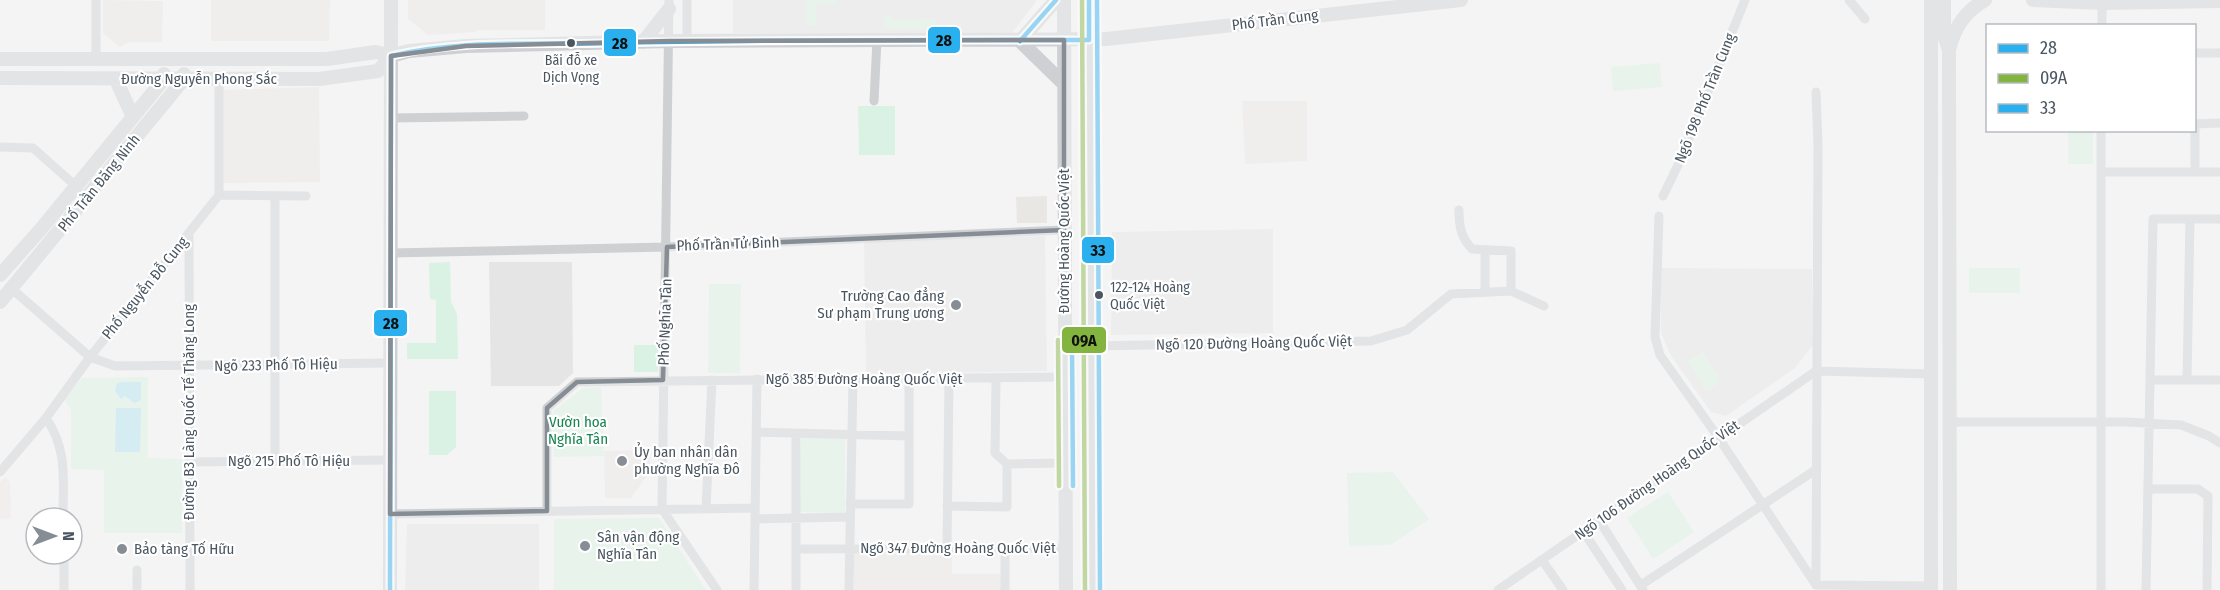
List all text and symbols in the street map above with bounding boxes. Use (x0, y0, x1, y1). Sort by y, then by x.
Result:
street label: Phố Trần Cung (1231, 6, 1319, 34)
legend (1986, 24, 2196, 132)
line badge: 28 (927, 26, 961, 54)
line badge: 28 (603, 28, 637, 57)
street label: Ngõ 198 Phố Trần Cung (1671, 30, 1739, 166)
text: 28 (935, 31, 952, 50)
text: 28 (611, 34, 628, 53)
marker: Bãi đỗ xe Dịch Vọng (565, 37, 577, 49)
text: 28 (2040, 37, 2057, 59)
place label: Bãi đỗ xe Dịch Vọng (543, 52, 600, 86)
text: 09A (2040, 67, 2068, 89)
street label: Đường Nguyễn Phong Sắc (121, 70, 277, 88)
text: 33 (2040, 97, 2056, 119)
street label: Phố Trần Đăng Ninh (54, 131, 144, 235)
street label: Đường Hoàng Quốc Việt (1055, 168, 1073, 314)
street label: Phố Nguyễn Đỗ Cung (98, 233, 192, 343)
street label: Phố Trần Tử Bình (676, 233, 780, 255)
line badge: 33 (1081, 236, 1115, 264)
text: 33 (1089, 241, 1106, 260)
street label: Phố Nghĩa Tân (654, 278, 676, 366)
place label: 122-124 Hoàng Quốc Việt (1110, 279, 1190, 313)
place label: Trường Cao đẳng Sư phạm Trung ương (817, 287, 944, 322)
marker: 122-124 Hoàng Quốc Việt (1093, 289, 1105, 301)
marker: Trường Cao đẳng Sư phạm Trung ương (949, 298, 963, 312)
street label: Đường B3 Làng Quốc Tế Thăng Long (180, 304, 198, 520)
line badge: 28 (373, 309, 408, 337)
text: 28 (382, 314, 399, 333)
line badge: 09A (1061, 326, 1107, 354)
text: 09A (1071, 331, 1097, 350)
street label: Ngõ 120 Đường Hoàng Quốc Việt (1156, 332, 1352, 354)
street label: Ngõ 233 Phố Tô Hiệu (214, 355, 338, 375)
street label: Ngõ 385 Đường Hoàng Quốc Việt (766, 370, 963, 388)
park label: Vườn hoa Nghĩa Tân (548, 413, 608, 448)
street label: Ngõ 106 Đường Hoàng Quốc Việt (1571, 416, 1743, 544)
place label: Ủy ban nhân dân phường Nghĩa Đô (634, 442, 740, 478)
street label: Ngõ 215 Phố Tô Hiệu (228, 452, 350, 470)
marker: Ủy ban nhân dân phường Nghĩa Đô (615, 454, 629, 468)
north arrow (24, 506, 84, 566)
place label: Sân vận động Nghĩa Tân (597, 528, 679, 563)
text: N (59, 531, 78, 541)
marker: Sân vận động Nghĩa Tân (578, 539, 592, 553)
street label: Ngõ 347 Đường Hoàng Quốc Việt (860, 539, 1056, 557)
place label: Bảo tàng Tố Hữu (134, 540, 234, 558)
marker: Bảo tàng Tố Hữu (115, 542, 129, 556)

